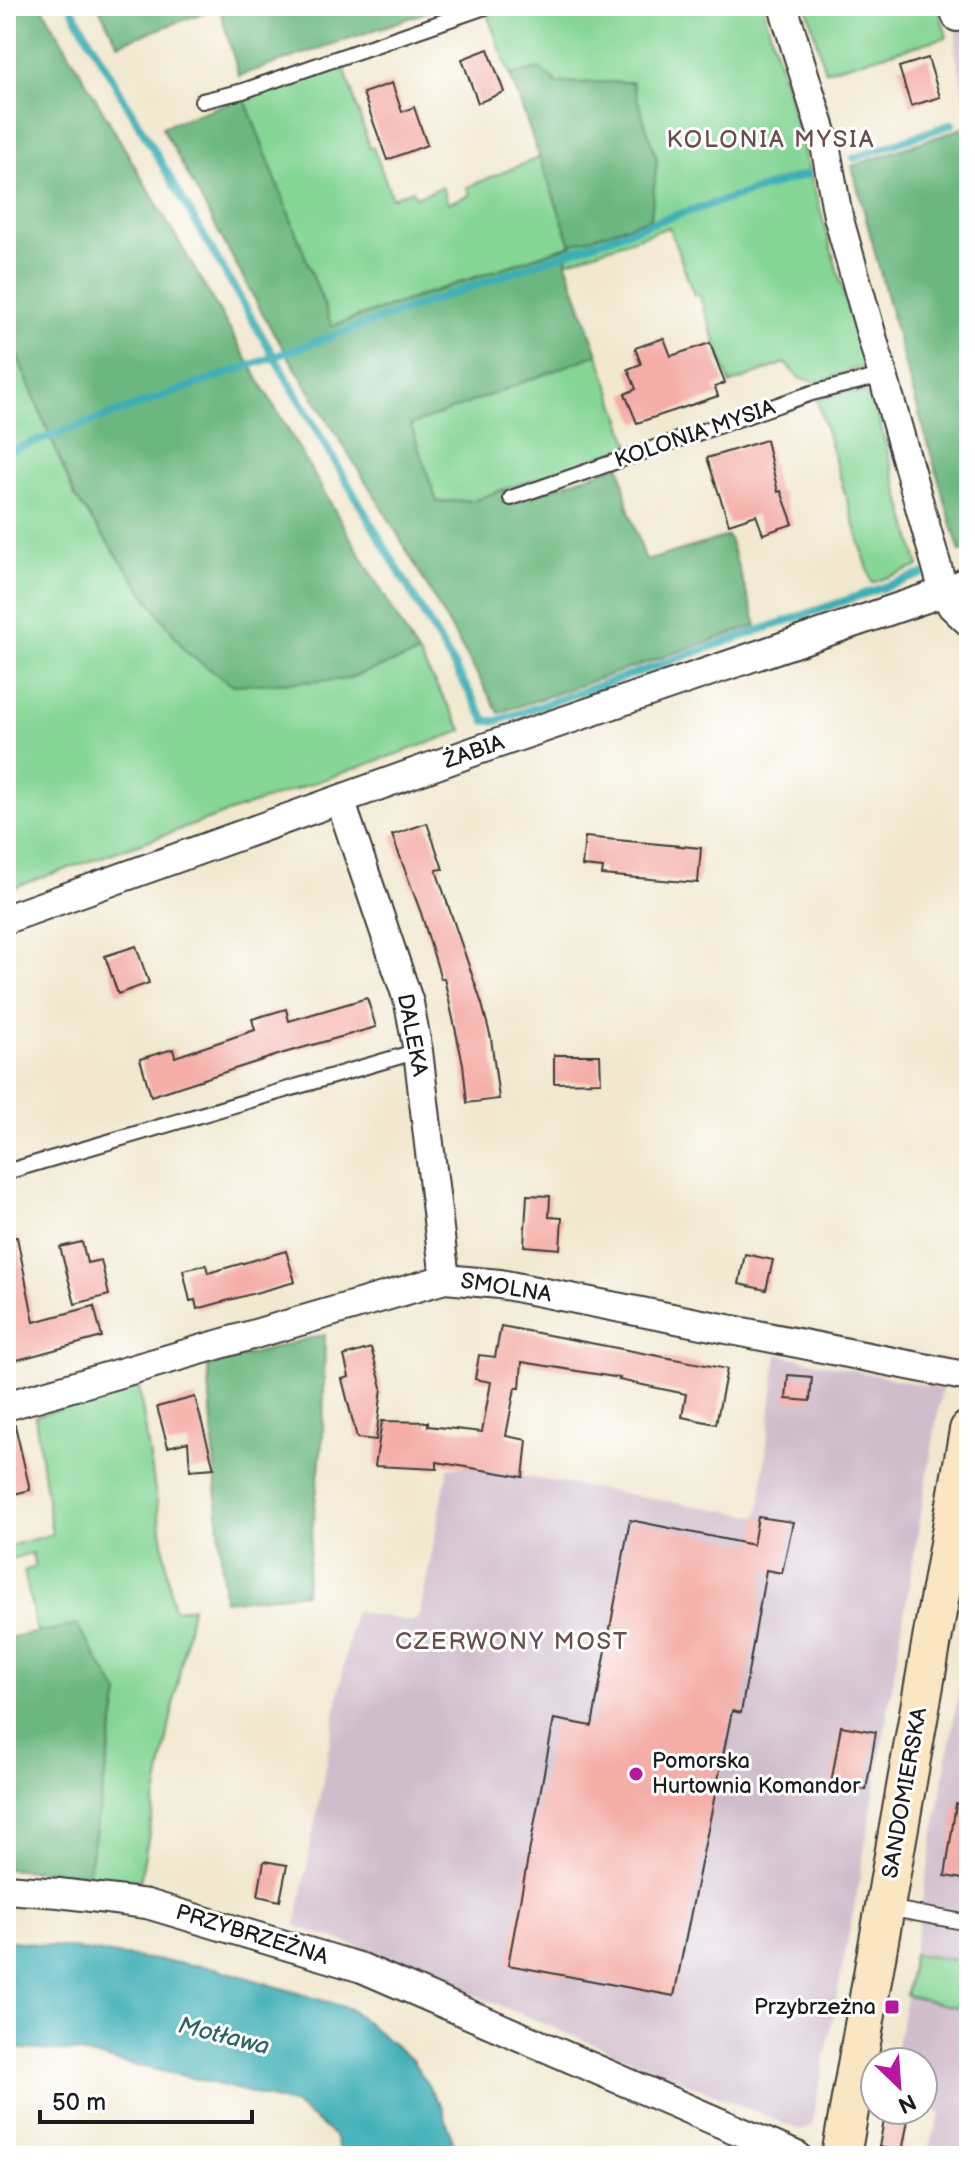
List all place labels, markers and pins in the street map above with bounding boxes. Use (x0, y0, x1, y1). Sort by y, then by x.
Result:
place label: Pomorska Hurtownia Komandor (652, 1748, 861, 1800)
marker: Pomorska Hurtownia Komandor (627, 1765, 645, 1783)
place label: Przybrzeżna (754, 1994, 876, 2021)
marker: Przybrzeżna (883, 1998, 901, 2016)

